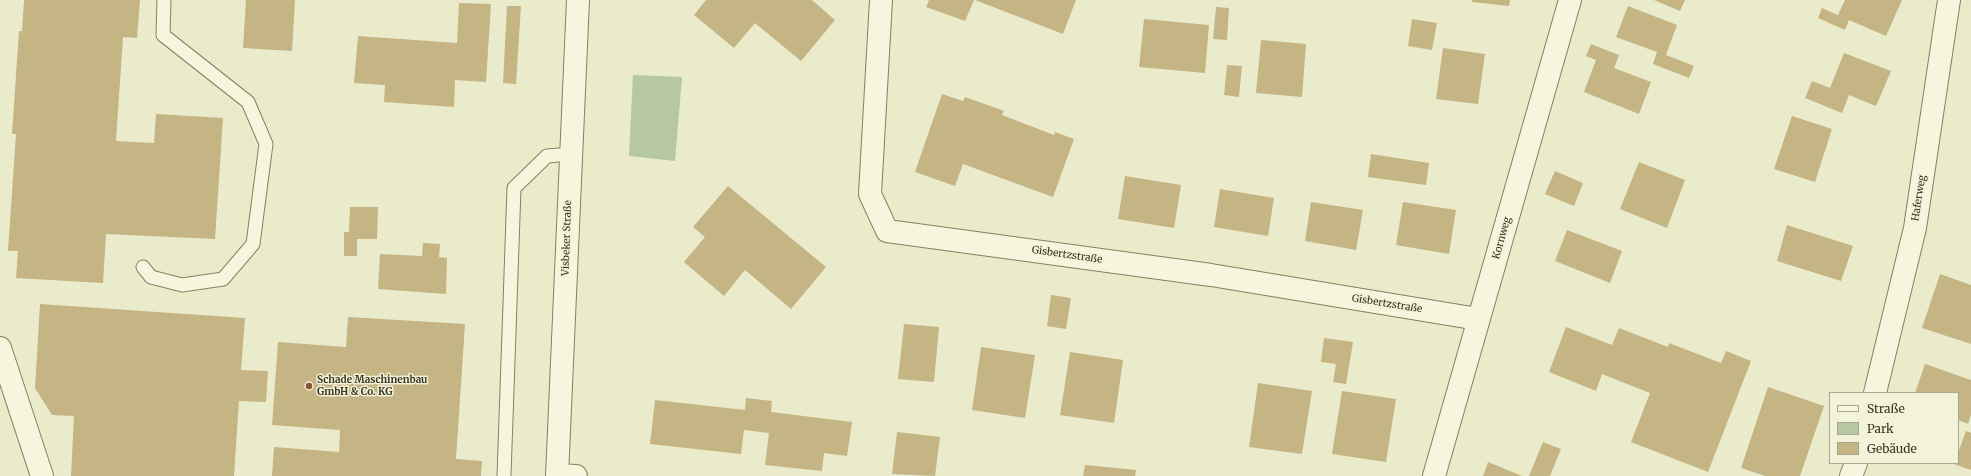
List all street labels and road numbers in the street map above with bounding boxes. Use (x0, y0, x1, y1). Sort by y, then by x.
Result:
street label: Haferweg (1909, 174, 1929, 222)
street label: Visbeker Straße (560, 200, 574, 276)
street label: Kornweg (1490, 215, 1514, 261)
street label: Gisbertzstraße (1031, 244, 1103, 266)
street label: Gisbertzstraße (1351, 293, 1423, 315)

